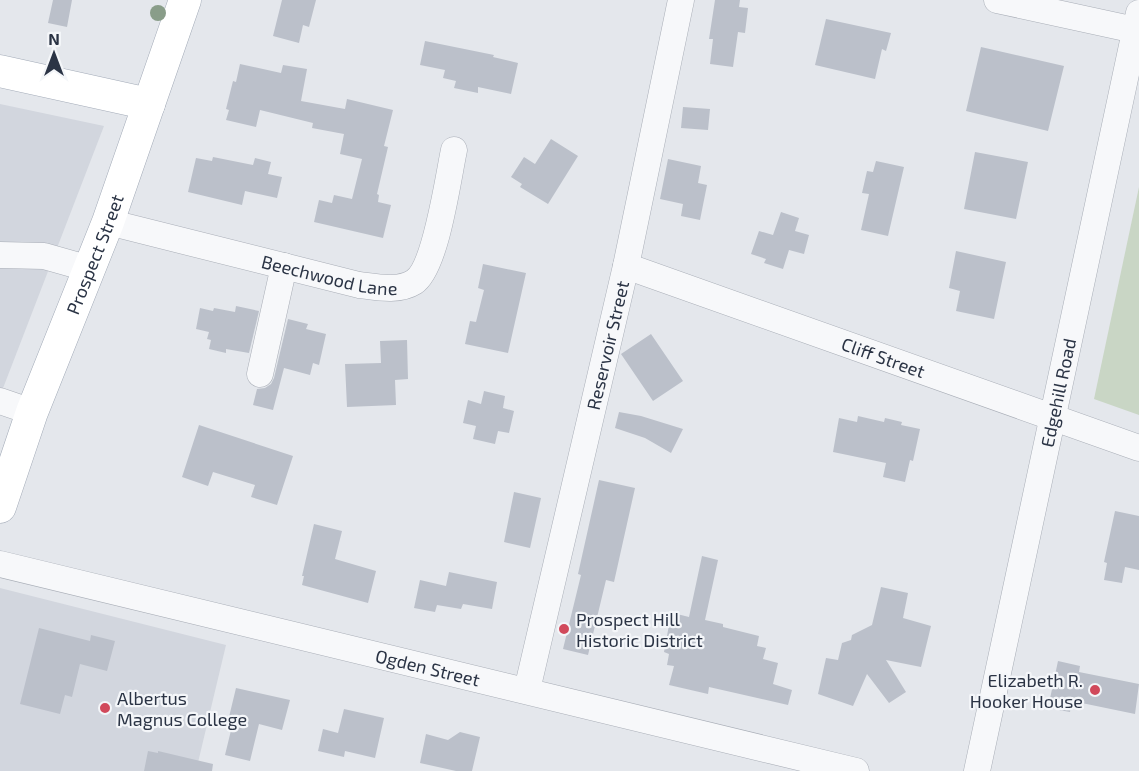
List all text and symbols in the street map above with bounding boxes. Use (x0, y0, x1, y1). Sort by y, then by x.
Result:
north arrow (24, 24, 84, 84)
text: N (48, 29, 60, 48)
street label: Prospect Street (61, 191, 128, 317)
street label: Beechwood Lane (259, 250, 398, 299)
street label: Reservoir Street (582, 278, 633, 412)
street label: Cliff Street (839, 332, 928, 382)
street label: Edgehill Road (1036, 336, 1080, 449)
place label: Prospect Hill Historic District (576, 608, 703, 651)
marker: Prospect Hill Historic District (557, 622, 571, 636)
street label: Ogden Street (373, 644, 482, 691)
place label: Elizabeth R. Hooker House (970, 669, 1083, 712)
marker: Elizabeth R. Hooker House (1088, 683, 1102, 697)
place label: Albertus Magnus College (117, 687, 247, 730)
marker: Albertus Magnus College (98, 701, 112, 715)

